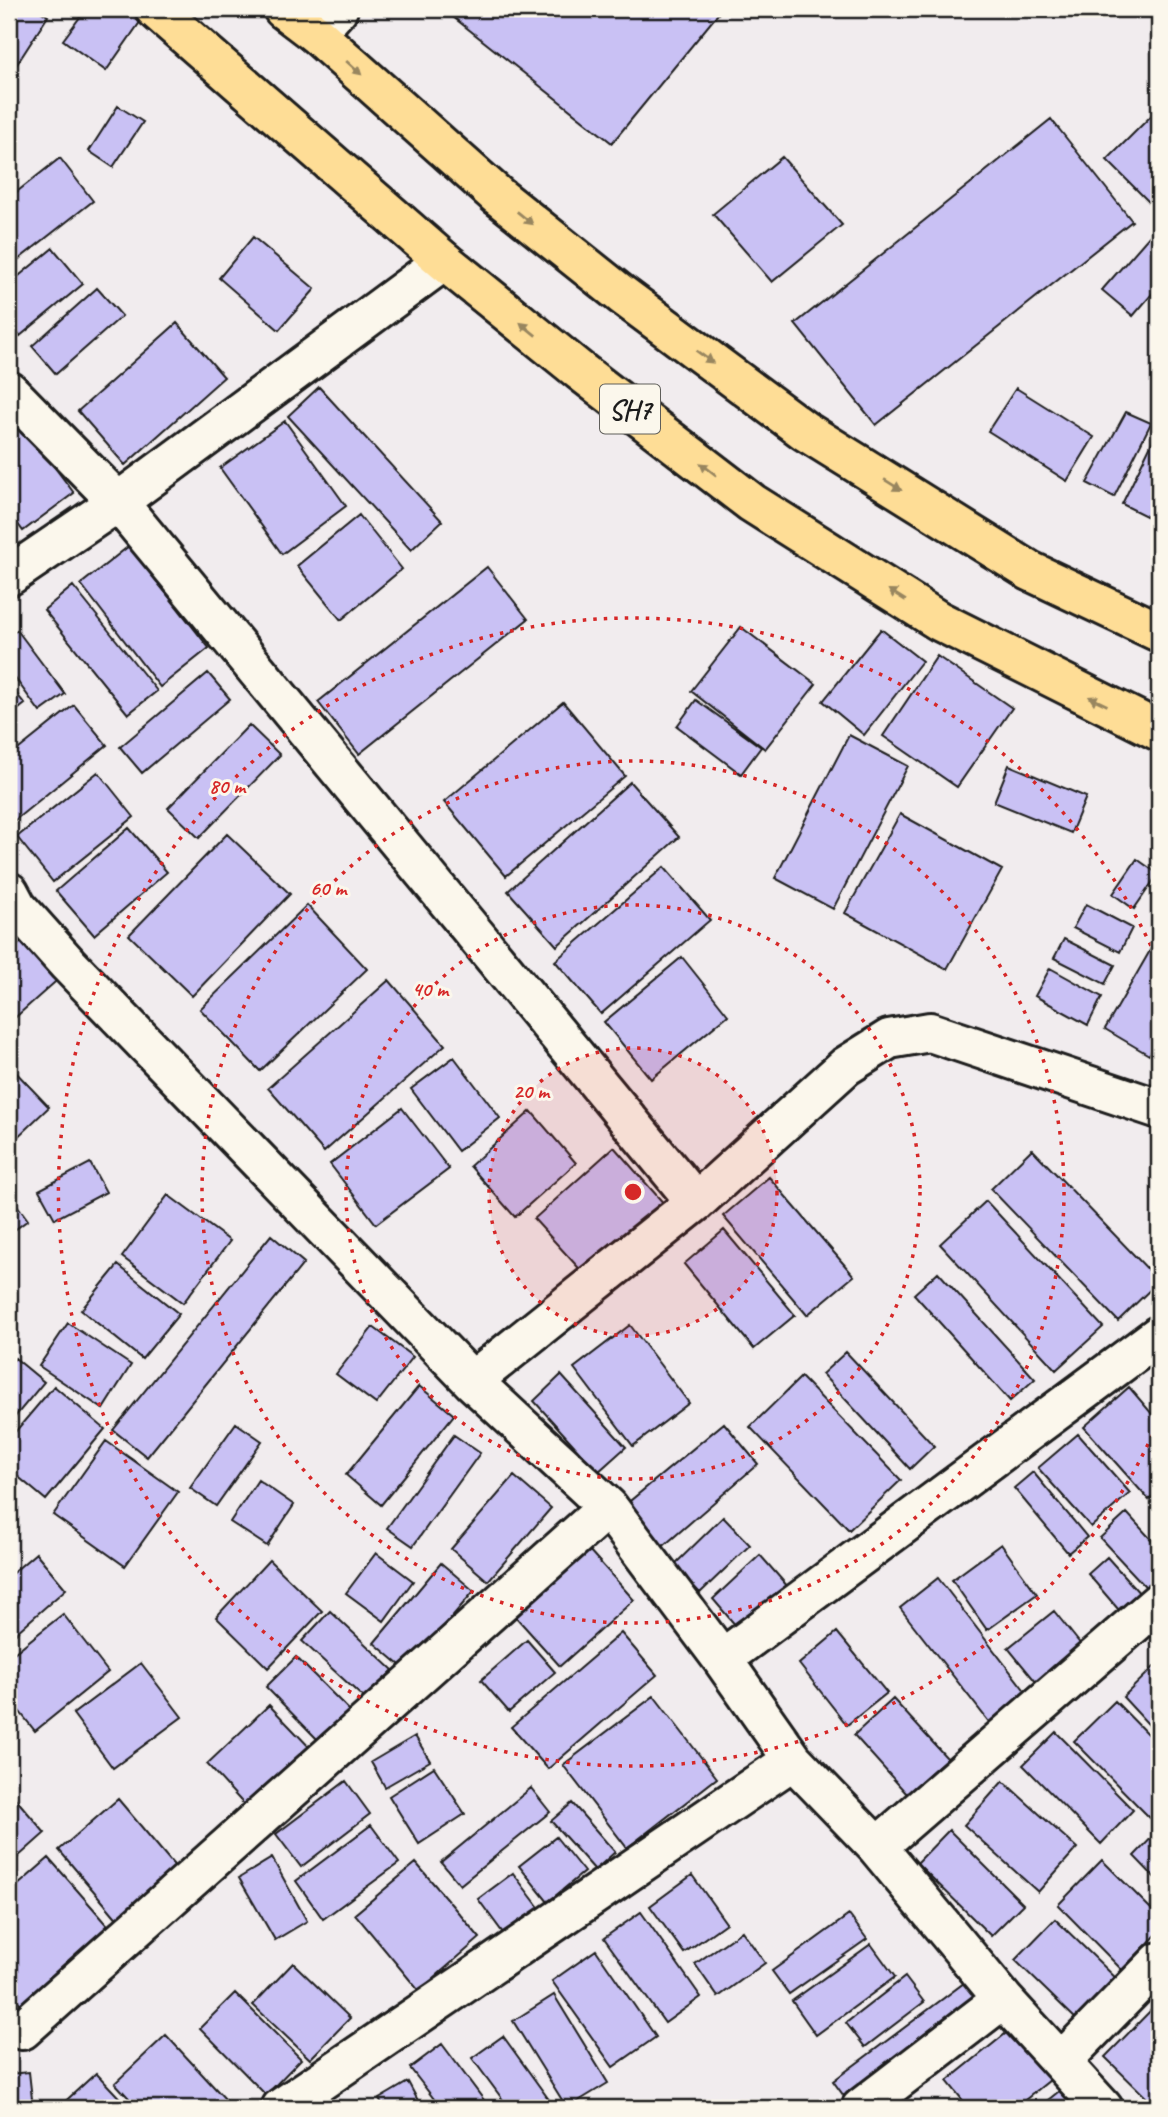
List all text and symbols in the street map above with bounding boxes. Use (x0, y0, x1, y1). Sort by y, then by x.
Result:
one-way arrow (345, 60, 363, 76)
one-way arrow (517, 210, 534, 225)
one-way arrow (520, 322, 538, 337)
one-way arrow (696, 350, 715, 364)
road number: SH7 (600, 384, 660, 434)
one-way arrow (699, 462, 717, 476)
one-way arrow (883, 479, 903, 492)
one-way arrow (887, 588, 907, 601)
one-way arrow (1088, 695, 1108, 706)
text: 80 m (209, 773, 247, 799)
text: 60 m (310, 875, 348, 901)
text: 40 m (412, 976, 450, 1002)
text: 20 m (513, 1078, 551, 1104)
centre of rings (621, 1180, 645, 1204)

